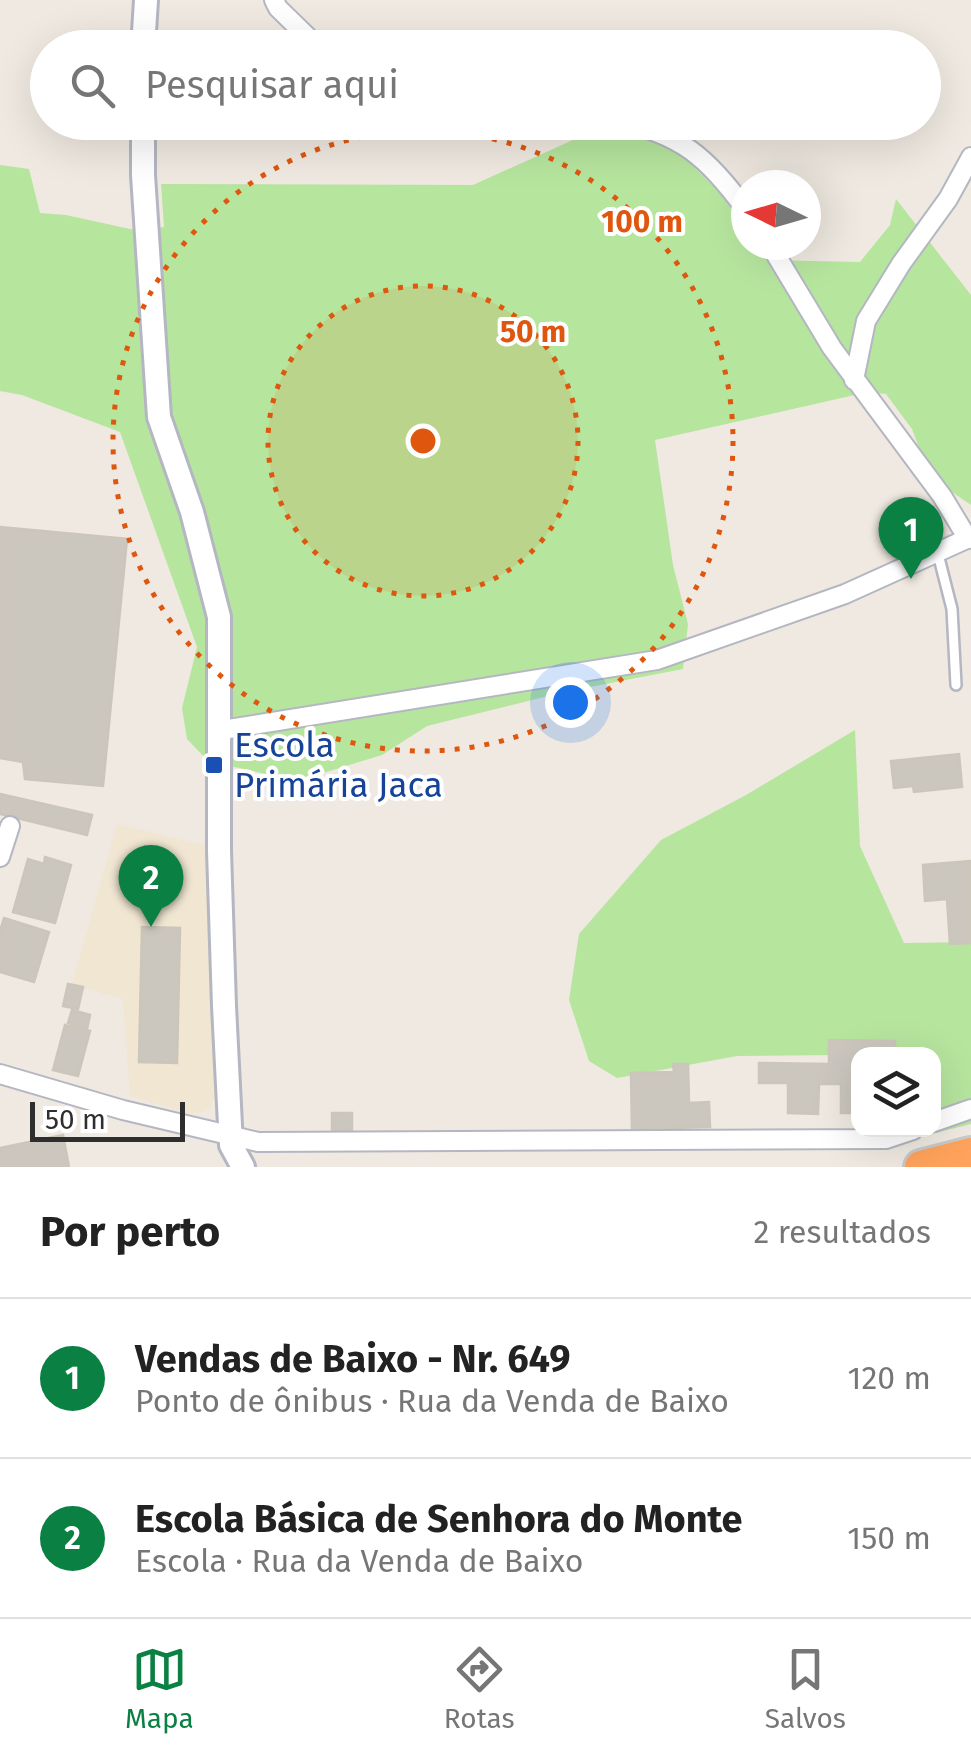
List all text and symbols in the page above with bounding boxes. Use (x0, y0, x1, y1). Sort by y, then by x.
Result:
search box (30, 30, 941, 140)
icon: search (65, 58, 120, 113)
text: Pesquisar aqui (145, 62, 399, 108)
north arrow (731, 170, 821, 260)
text: 100 m (601, 204, 683, 240)
text: 50 m (500, 314, 566, 350)
centre of rings (405, 423, 441, 459)
pin: 1 (878, 496, 944, 579)
your location (545, 677, 596, 728)
place label: Escola Primária Jaca (234, 724, 443, 806)
marker: Escola Primária Jaca (203, 754, 225, 776)
pin: 2 (118, 844, 184, 927)
map controls (851, 1047, 941, 1137)
button: layers (851, 1047, 941, 1137)
scale bar (30, 1097, 185, 1142)
text: 50 m (45, 1103, 106, 1136)
text: Por perto (40, 1207, 220, 1257)
text: 2 resultados (753, 1213, 931, 1251)
text: Vendas de Baixo - Nr. 649 (135, 1336, 571, 1382)
text: 1 (65, 1359, 80, 1397)
text: 120 m (848, 1359, 931, 1397)
text: Ponto de ônibus · Rua da Venda de Baixo (135, 1382, 729, 1420)
text: Escola Básica de Senhora do Monte (135, 1496, 743, 1542)
text: 2 (64, 1519, 81, 1557)
text: 150 m (847, 1519, 931, 1557)
text: Escola · Rua da Venda de Baixo (135, 1542, 583, 1580)
tab: Mapa (125, 1642, 194, 1735)
tab: Rotas (444, 1642, 515, 1735)
tab: Salvos (765, 1642, 846, 1735)

